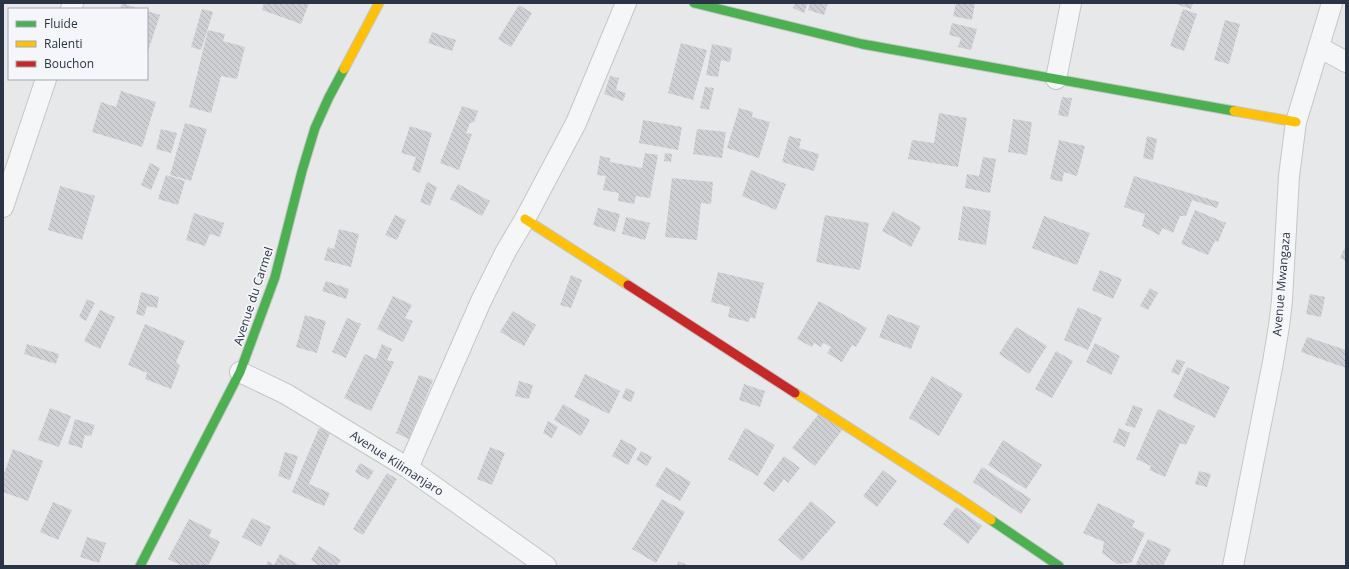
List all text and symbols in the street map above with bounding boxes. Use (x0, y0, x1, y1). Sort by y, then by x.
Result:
legend (8, 8, 148, 80)
text: Fluide (44, 15, 78, 32)
text: Ralenti (44, 35, 83, 52)
text: Bouchon (44, 55, 94, 72)
street label: Avenue Mwangaza (1268, 231, 1294, 337)
street label: Avenue du Carmel (229, 245, 277, 347)
street label: Avenue Kilimanjaro (347, 426, 447, 500)

